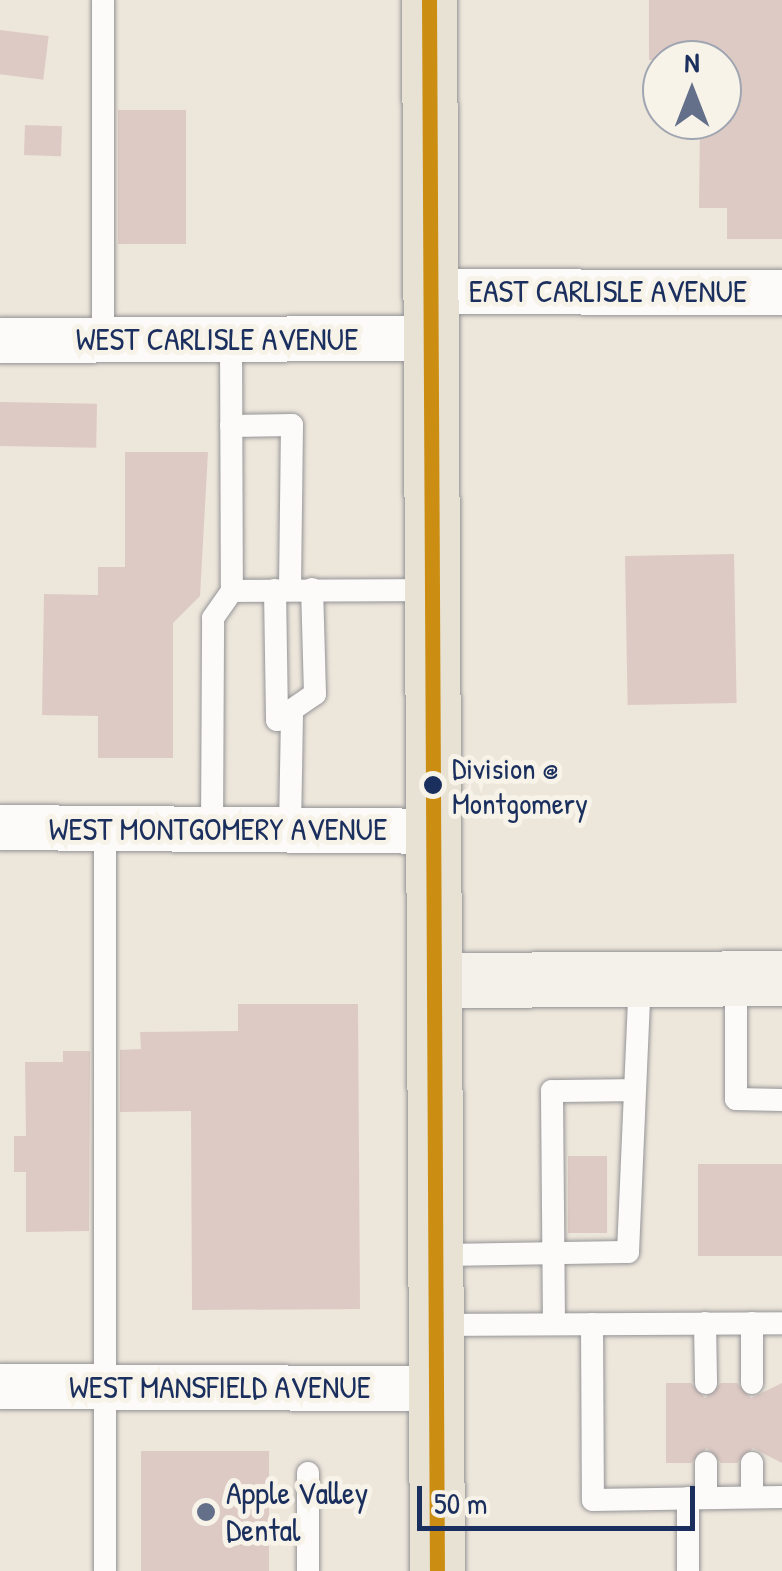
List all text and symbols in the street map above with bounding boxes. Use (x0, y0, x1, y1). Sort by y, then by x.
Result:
north arrow (642, 40, 742, 140)
text: N (685, 43, 699, 81)
street label: EAST CARLISLE AVENUE (469, 272, 747, 310)
street label: WEST CARLISLE AVENUE (76, 320, 358, 358)
place label: Division @ Montgomery (452, 750, 588, 820)
marker: Division @ Montgomery (423, 775, 443, 795)
street label: WEST MONTGOMERY AVENUE (49, 810, 387, 848)
street label: WEST MANSFIELD AVENUE (69, 1368, 371, 1406)
scale bar (422, 1466, 700, 1528)
place label: Apple Valley Dental (226, 1475, 368, 1550)
text: 50 m (434, 1483, 487, 1523)
marker: Apple Valley Dental (195, 1501, 217, 1523)

